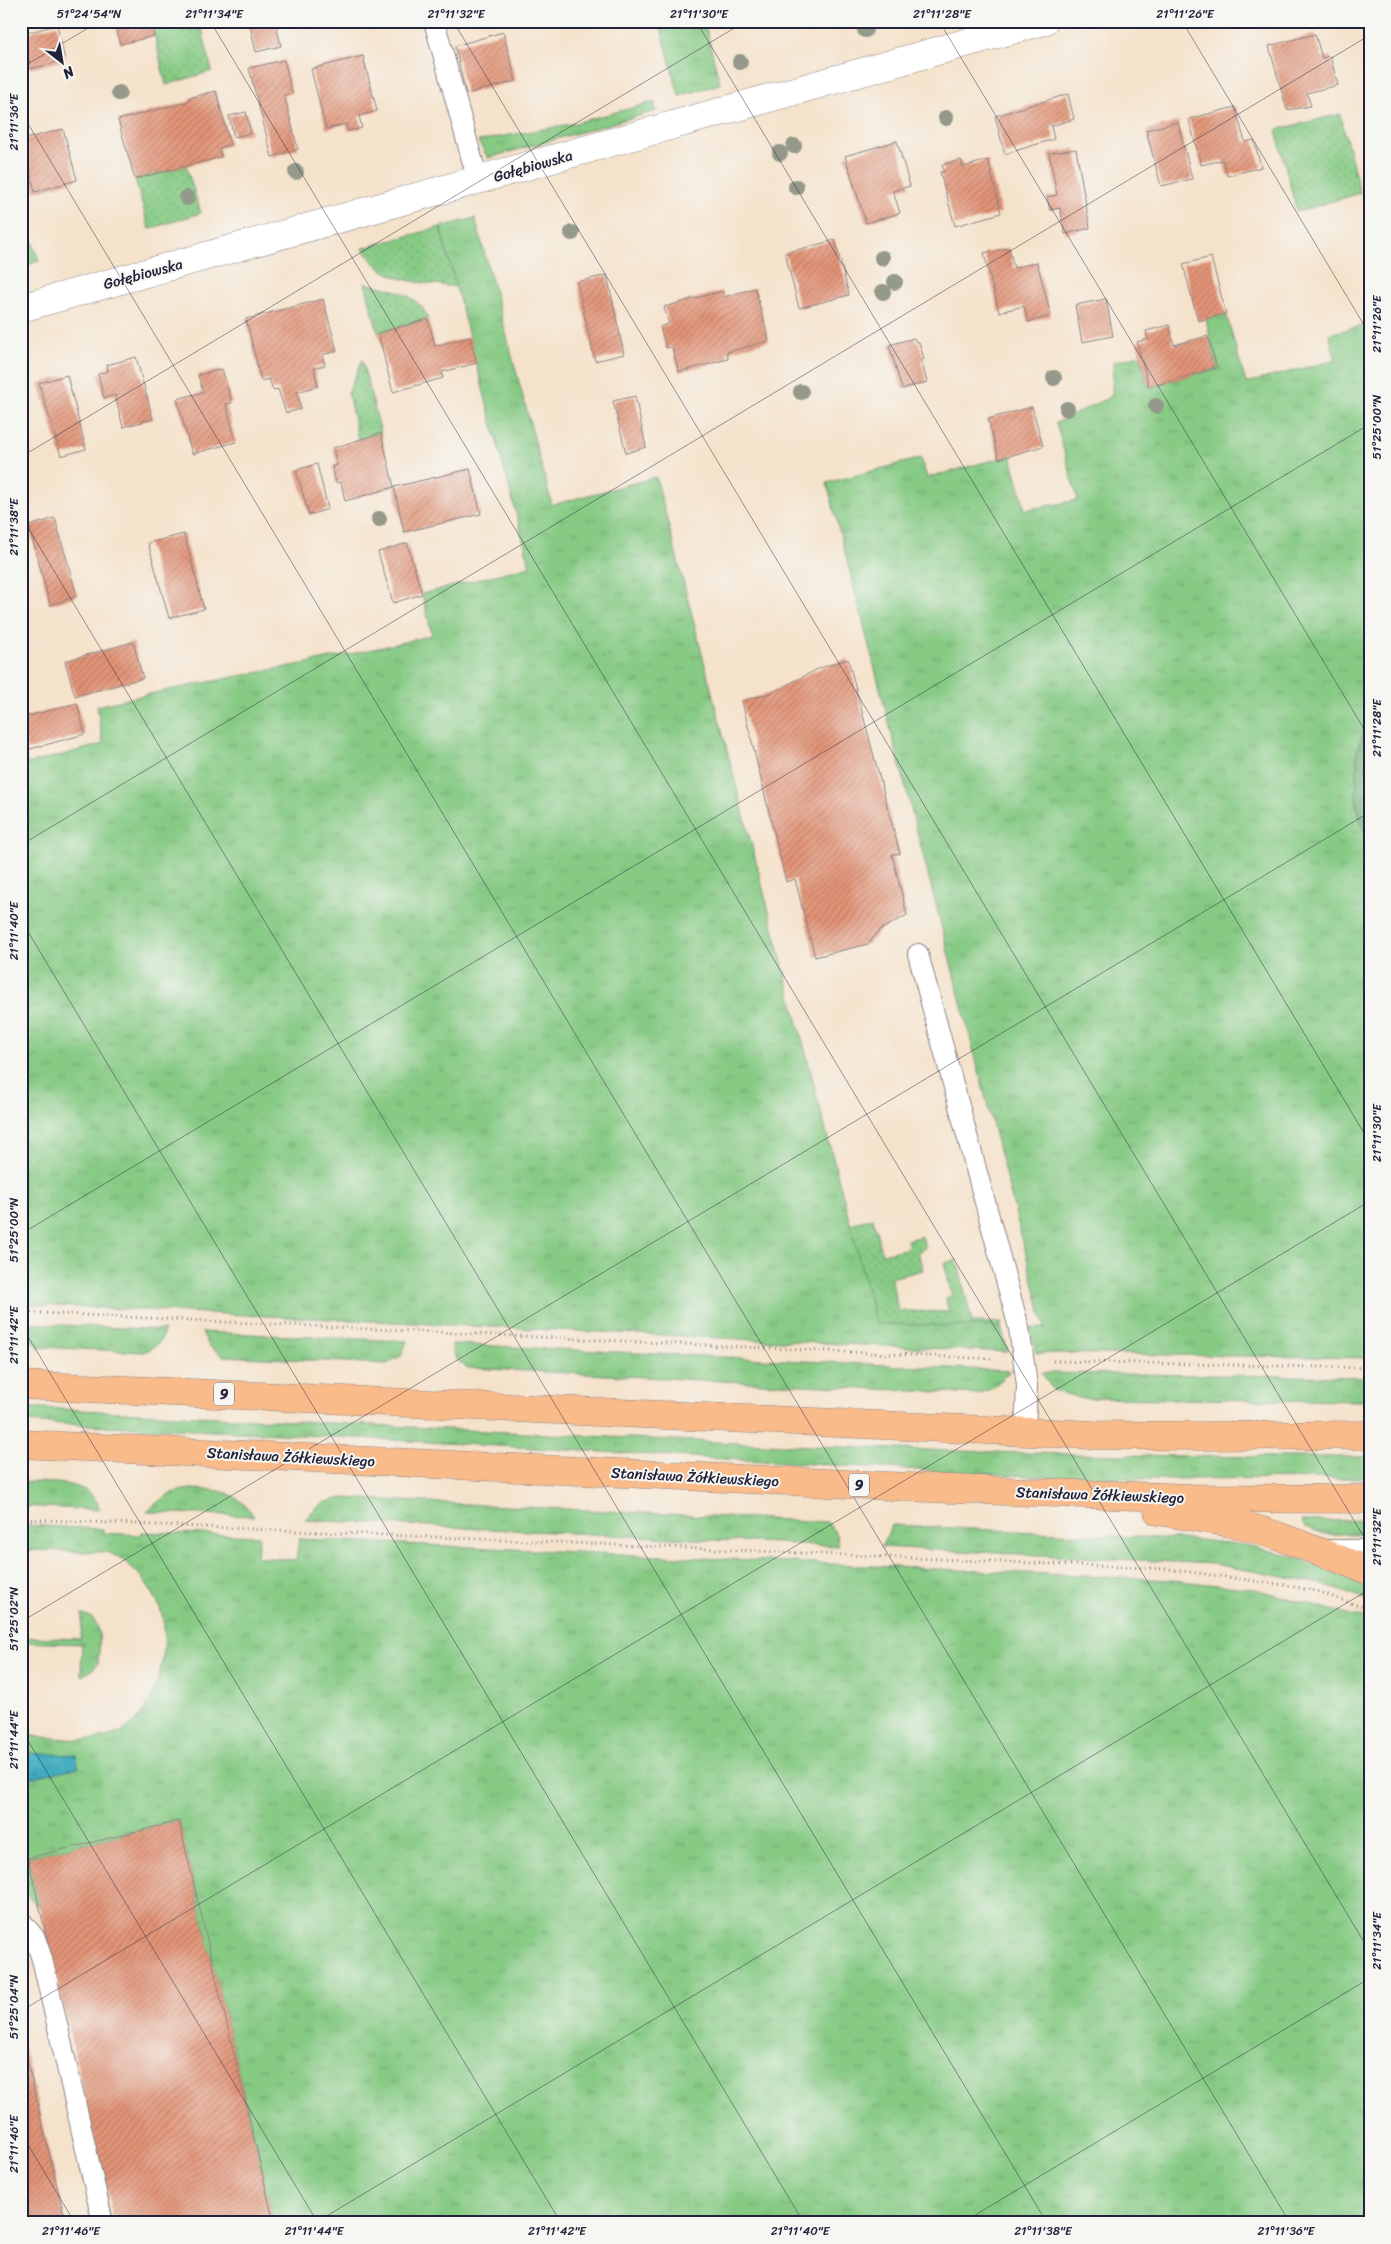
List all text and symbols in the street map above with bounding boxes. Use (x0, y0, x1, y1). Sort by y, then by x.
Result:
text: 51°24'54"N (57, 3, 122, 25)
text: 21°11'34"E (185, 3, 244, 25)
text: 21°11'32"E (427, 3, 486, 25)
text: 21°11'30"E (670, 3, 729, 25)
text: 21°11'28"E (913, 3, 972, 25)
text: 21°11'26"E (1156, 3, 1215, 25)
north arrow (38, 38, 88, 88)
text: N (58, 59, 80, 86)
text: 21°11'36"E (3, 92, 25, 151)
street label: Gołębiowska (490, 142, 576, 190)
street label: Gołębiowska (100, 251, 186, 297)
text: 21°11'26"E (1366, 294, 1388, 353)
text: 51°25'00"N (1366, 394, 1388, 459)
text: 21°11'38"E (3, 497, 25, 556)
text: 21°11'28"E (1366, 698, 1388, 757)
text: 21°11'40"E (3, 900, 25, 960)
text: 21°11'30"E (1366, 1103, 1388, 1162)
text: 51°25'00"N (3, 1197, 25, 1262)
text: 21°11'42"E (3, 1305, 25, 1364)
road number: 9 (214, 1382, 234, 1406)
street label: Stanisława Żółkiewskiego (206, 1440, 376, 1474)
street label: Stanisława Żółkiewskiego (610, 1460, 780, 1494)
road number: 9 (849, 1474, 869, 1496)
street label: Stanisława Żółkiewskiego (1015, 1479, 1185, 1511)
text: 21°11'32"E (1366, 1507, 1388, 1566)
text: 51°25'02"N (3, 1586, 25, 1651)
text: 21°11'44"E (3, 1709, 25, 1769)
text: 21°11'34"E (1366, 1911, 1388, 1970)
text: 51°25'04"N (3, 1974, 25, 2039)
text: 21°11'46"E (3, 2114, 25, 2173)
text: 21°11'46"E (42, 2220, 101, 2242)
text: 21°11'44"E (285, 2220, 345, 2242)
text: 21°11'42"E (528, 2220, 587, 2242)
text: 21°11'40"E (771, 2220, 831, 2242)
text: 21°11'38"E (1014, 2220, 1073, 2242)
text: 21°11'36"E (1257, 2220, 1316, 2242)

